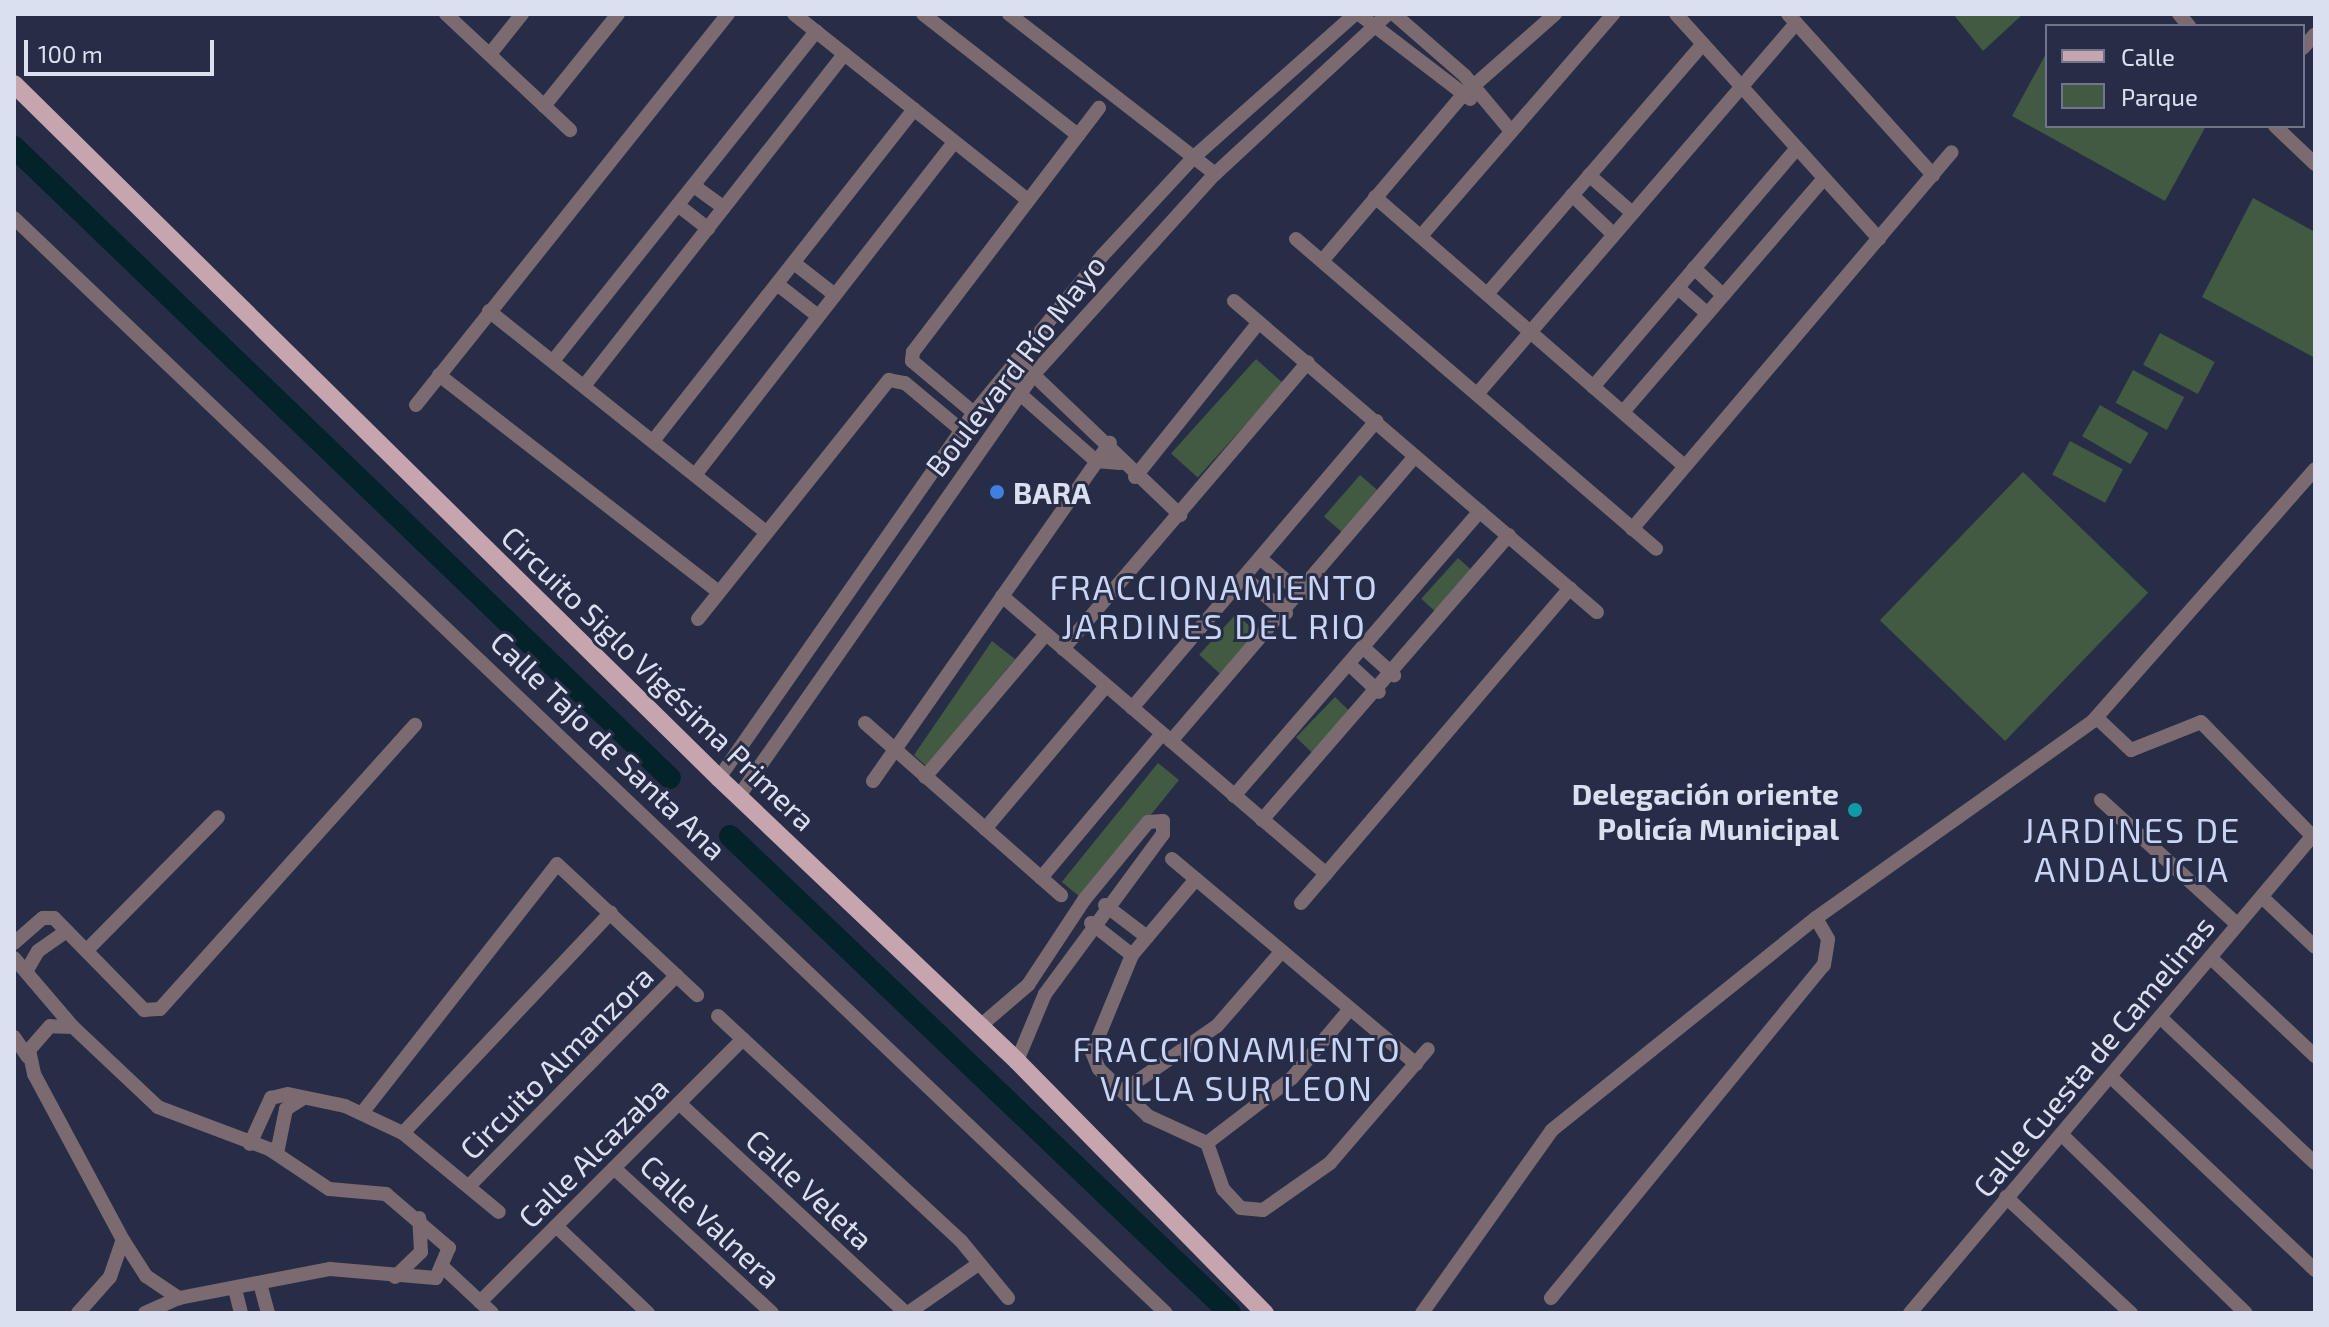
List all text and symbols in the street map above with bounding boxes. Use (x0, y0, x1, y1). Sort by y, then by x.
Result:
scale bar (28, 24, 218, 74)
legend (2045, 24, 2305, 128)
text: 100 m (38, 39, 103, 68)
text: Calle (2121, 42, 2175, 71)
text: Parque (2121, 82, 2198, 111)
street label: Boulevard Río Mayo (917, 247, 1113, 483)
place label: BARA (1013, 474, 1091, 510)
marker: BARA (988, 483, 1006, 501)
street label: Circuito Siglo Vigésima Primera (494, 518, 824, 838)
district label: FRACCIONAMIENTO JARDINES DEL RIO (1049, 566, 1379, 646)
street label: Calle Tajo de Santa Ana (483, 623, 735, 867)
place label: Delegación oriente Policía Municipal (1572, 775, 1839, 846)
marker: Delegación oriente Policía Municipal (1846, 801, 1864, 819)
district label: JARDINES DE ANDALUCIA (2023, 809, 2241, 888)
street label: Calle Cuesta de Camelinas (1965, 908, 2221, 1204)
street label: Circuito Almanzora (452, 958, 660, 1166)
district label: FRACCIONAMIENTO VILLA SUR LEON (1072, 1028, 1402, 1108)
street label: Calle Alcazaba (510, 1069, 676, 1235)
street label: Calle Veleta (739, 1121, 881, 1257)
street label: Calle Valnera (633, 1147, 789, 1295)

